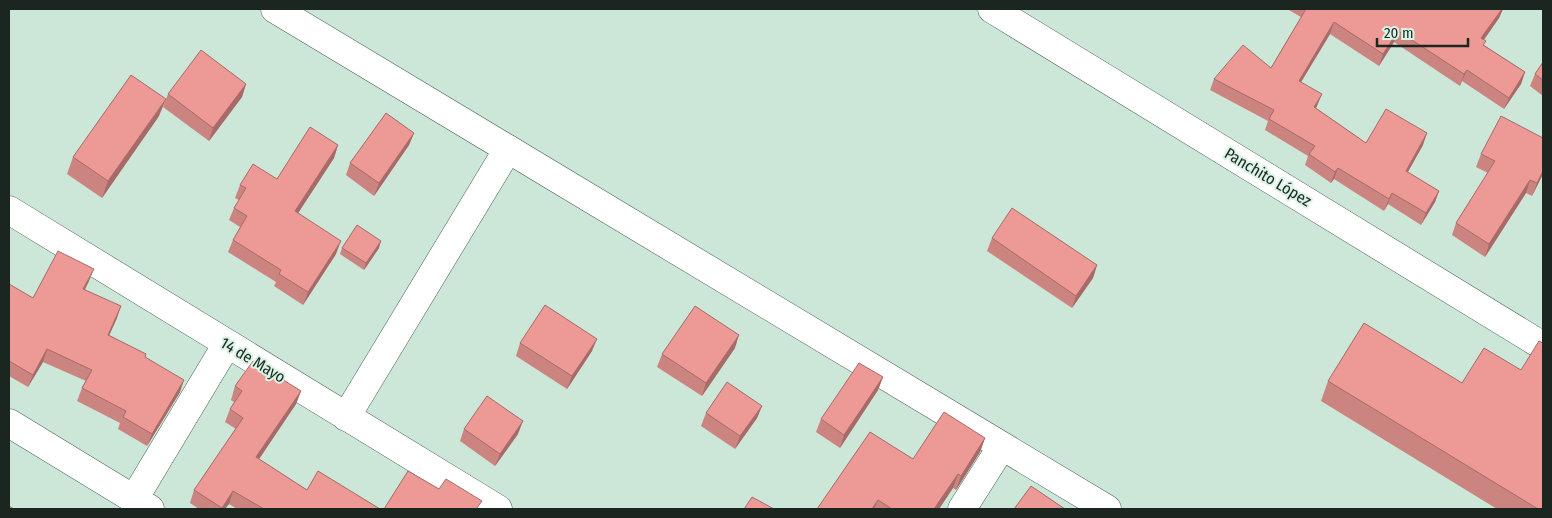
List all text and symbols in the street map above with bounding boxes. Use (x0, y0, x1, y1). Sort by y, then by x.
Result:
scale bar (1377, 15, 1468, 47)
text: 20 m (1384, 24, 1414, 42)
street label: Panchito López (1221, 144, 1315, 210)
street label: 14 de Mayo (217, 333, 289, 387)

